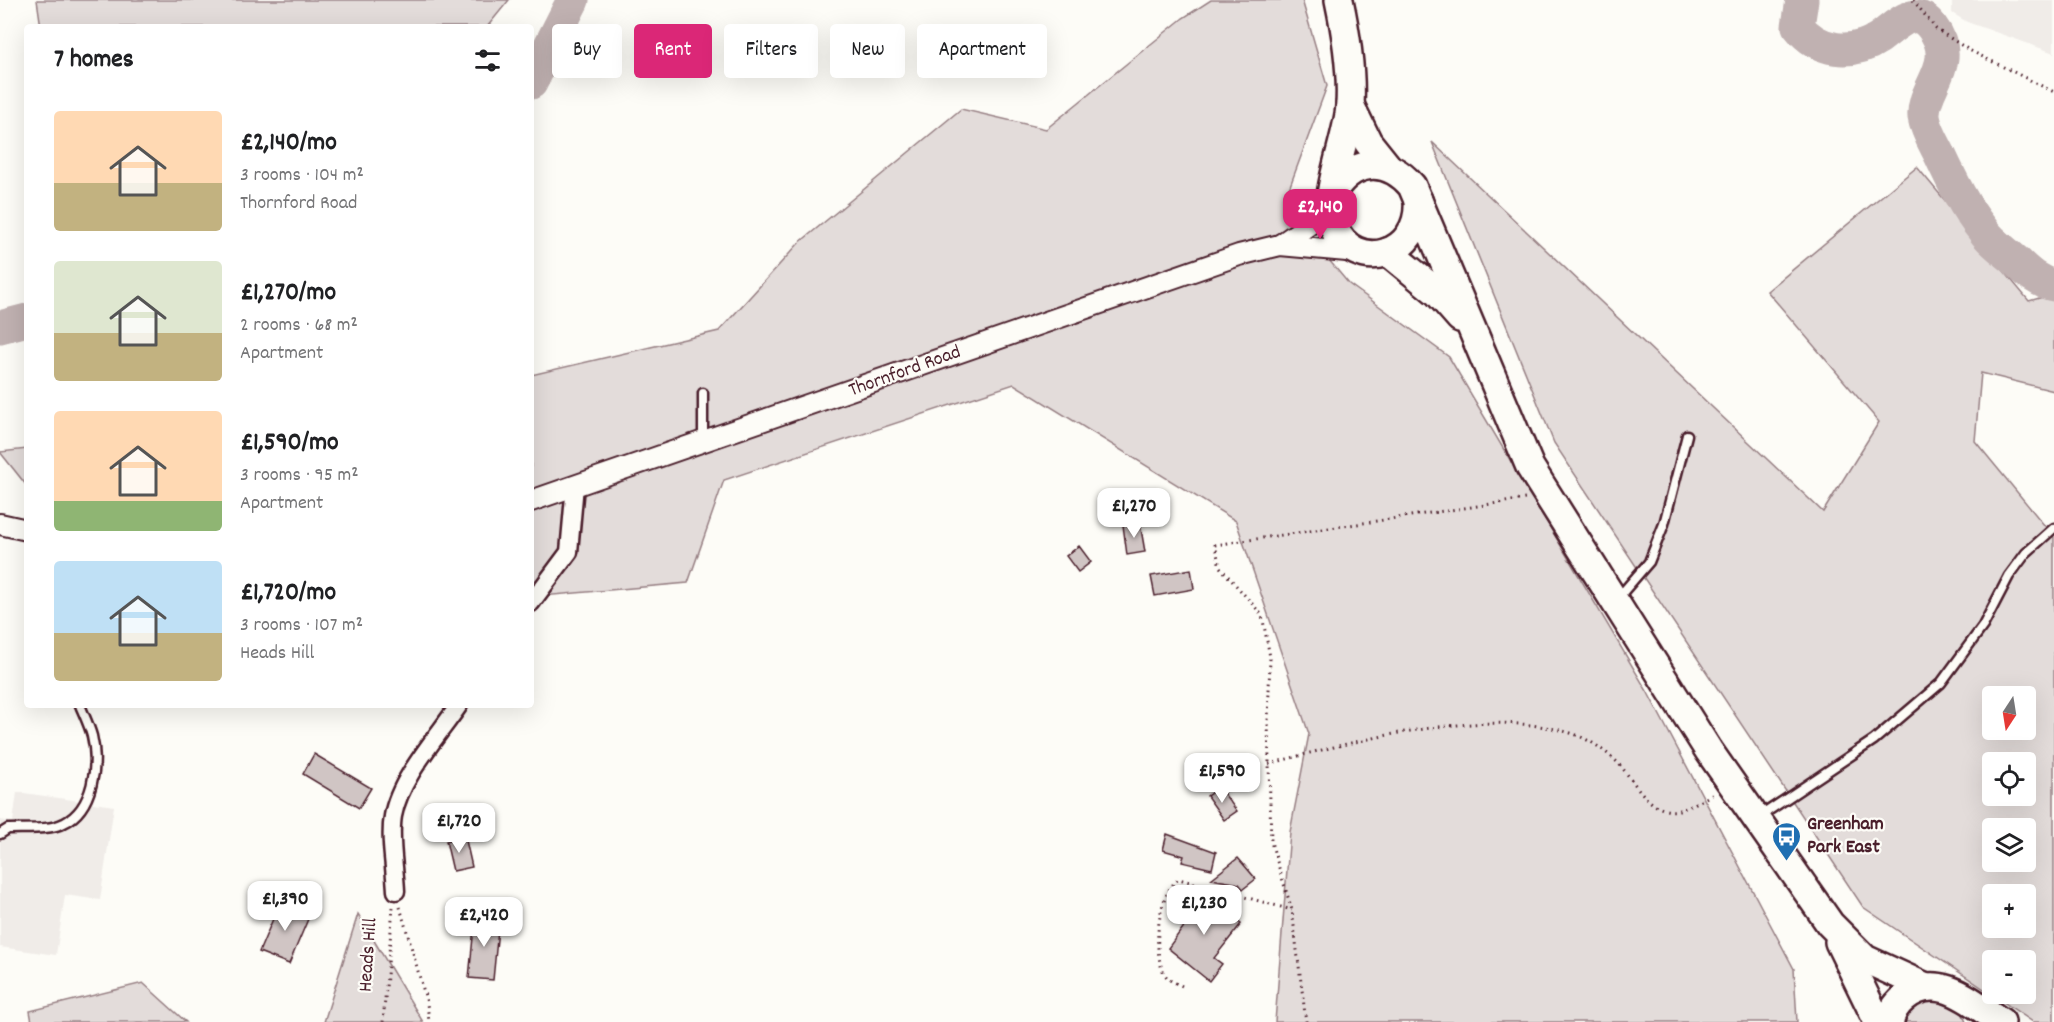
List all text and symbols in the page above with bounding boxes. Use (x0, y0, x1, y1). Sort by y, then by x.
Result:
chip: Buy (552, 24, 622, 78)
chip: Rent (634, 24, 712, 78)
chip: Filters (724, 24, 818, 78)
chip: New (830, 24, 905, 78)
chip: Apartment (917, 24, 1047, 78)
text: 7 homes (54, 42, 134, 79)
icon: filters (471, 44, 504, 77)
text: £2,140/mo (240, 125, 337, 162)
icon: home (102, 135, 174, 207)
text: 3 rooms · 104 m² (240, 162, 364, 190)
pin: £2,140 (1271, 189, 1369, 240)
text: Thornford Road (240, 190, 357, 218)
text: £2,140 (1297, 194, 1343, 222)
text: £1,270/mo (240, 275, 336, 312)
icon: home (102, 285, 174, 357)
text: 2 rooms · 68 m² (240, 312, 358, 340)
street label: Thornford Road (845, 339, 965, 405)
text: Apartment (240, 340, 323, 368)
text: £1,590/mo (240, 425, 339, 462)
icon: home (102, 435, 174, 507)
text: 3 rooms · 95 m² (240, 462, 359, 490)
pin: £1,270 (1085, 488, 1183, 539)
text: Apartment (240, 490, 323, 518)
text: £1,270 (1111, 493, 1157, 521)
text: £1,720/mo (240, 575, 336, 612)
icon: home (102, 585, 174, 657)
text: 3 rooms · 107 m² (240, 612, 363, 640)
text: Heads Hill (240, 640, 314, 668)
north arrow (1982, 686, 2036, 740)
map controls (1982, 686, 2036, 1004)
button: locate (1982, 752, 2036, 806)
pin: £1,590 (1173, 753, 1271, 804)
text: £1,590 (1198, 758, 1246, 786)
pin: £1,720 (410, 803, 508, 854)
text: £1,720 (436, 808, 482, 836)
place label: Greenham Park East (1807, 811, 1884, 862)
button: layers (1982, 818, 2036, 872)
bus stop icon: Greenham Park East (1770, 820, 1802, 862)
pin: £1,390 (236, 881, 334, 932)
button: + (1982, 884, 2036, 938)
pin: £1,230 (1155, 885, 1253, 936)
text: £1,390 (261, 886, 309, 914)
text: £1,230 (1181, 890, 1227, 918)
pin: £2,420 (435, 897, 533, 948)
text: £2,420 (459, 902, 509, 930)
street label: Heads Hill (352, 917, 386, 993)
button: − (1982, 950, 2036, 1004)

